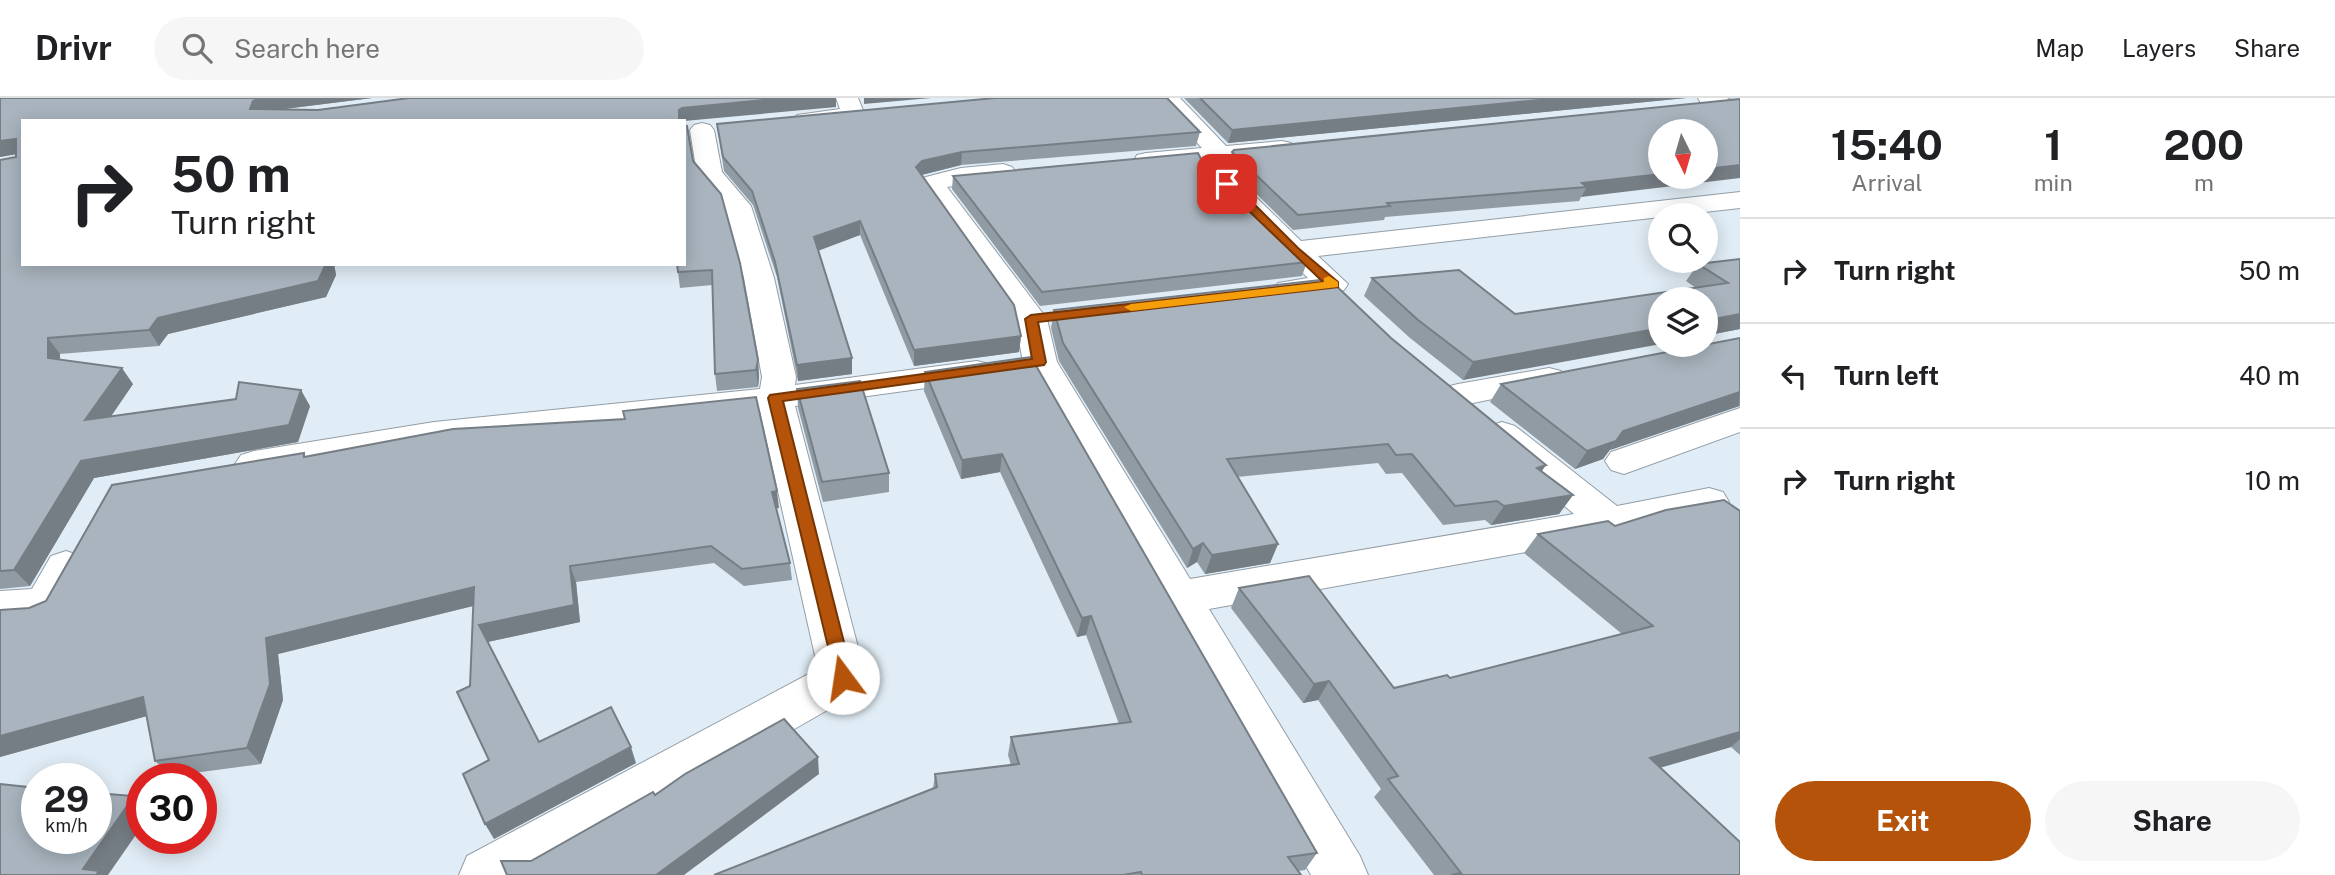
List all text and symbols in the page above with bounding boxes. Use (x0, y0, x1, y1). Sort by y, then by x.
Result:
search box (154, 17, 644, 80)
text: Drivr (35, 29, 112, 67)
icon: search (178, 29, 216, 67)
text: Search here (234, 33, 380, 64)
text: Map (2035, 34, 2084, 62)
text: Layers (2122, 34, 2196, 62)
text: Share (2234, 34, 2300, 62)
north arrow (1648, 119, 1718, 189)
map controls (1648, 119, 1718, 357)
text: 15:40 (1831, 120, 1943, 169)
text: 1 (2044, 120, 2062, 169)
text: 200 (2164, 120, 2244, 169)
text: 50 m (171, 145, 291, 203)
icon: right (56, 147, 147, 238)
pin (1197, 154, 1257, 214)
icon: arrive (1208, 165, 1246, 203)
text: Arrival (1851, 169, 1922, 196)
text: min (2034, 169, 2073, 196)
text: m (2194, 169, 2214, 196)
button: search (1648, 203, 1718, 273)
text: Turn right (171, 204, 316, 241)
icon: right (1775, 252, 1813, 290)
text: Turn right (1834, 255, 1956, 286)
text: 50 m (2239, 255, 2300, 286)
button: layers (1648, 287, 1718, 357)
icon: left (1775, 357, 1813, 395)
text: Turn left (1834, 360, 1939, 391)
text: 40 m (2239, 360, 2300, 391)
icon: right (1775, 462, 1813, 500)
text: Turn right (1834, 465, 1956, 496)
text: 10 m (2245, 465, 2300, 496)
position arrow (806, 641, 880, 715)
speed limit sign: 30 (126, 763, 217, 854)
text: 29 (44, 779, 89, 820)
button: Exit (1775, 781, 2031, 861)
button: Share (2045, 781, 2300, 861)
text: km/h (45, 815, 88, 836)

